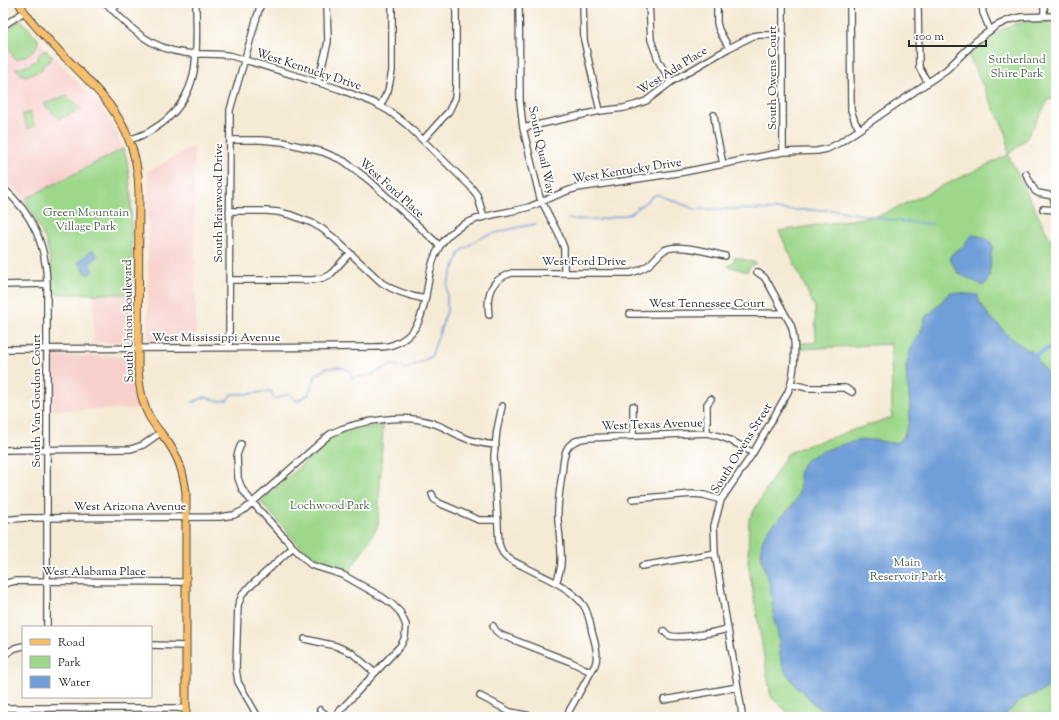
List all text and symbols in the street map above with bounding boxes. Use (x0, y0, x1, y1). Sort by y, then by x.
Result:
scale bar (909, 22, 986, 48)
street label: South Owens Court (764, 26, 782, 130)
text: 100 m (915, 28, 944, 46)
street label: West Ada Place (634, 42, 711, 100)
street label: West Kentucky Drive (254, 44, 364, 96)
park label: Sutherland Shire Park (988, 51, 1046, 83)
street label: South Quail Way (523, 104, 559, 196)
street label: South Briarwood Drive (210, 143, 228, 263)
street label: West Kentucky Drive (571, 153, 683, 188)
street label: West Ford Place (355, 154, 428, 223)
park label: Green Mountain Village Park (43, 204, 129, 236)
street label: West Ford Drive (542, 253, 627, 271)
street label: South Union Boulevard (119, 259, 139, 383)
street label: West Tennessee Court (649, 295, 765, 313)
street label: West Mississippi Avenue (152, 329, 281, 347)
street label: South Van Gordon Court (28, 334, 46, 468)
street label: South Owens Street (707, 400, 777, 497)
street label: West Texas Avenue (601, 414, 703, 436)
park label: Lochwood Park (290, 497, 371, 515)
street label: West Arizona Avenue (74, 498, 187, 516)
park label: Main Reservoir Park (870, 554, 945, 586)
street label: West Alabama Place (42, 563, 147, 581)
legend (22, 626, 152, 698)
text: Road (58, 634, 85, 652)
text: Park (58, 654, 81, 672)
text: Water (58, 674, 91, 692)

